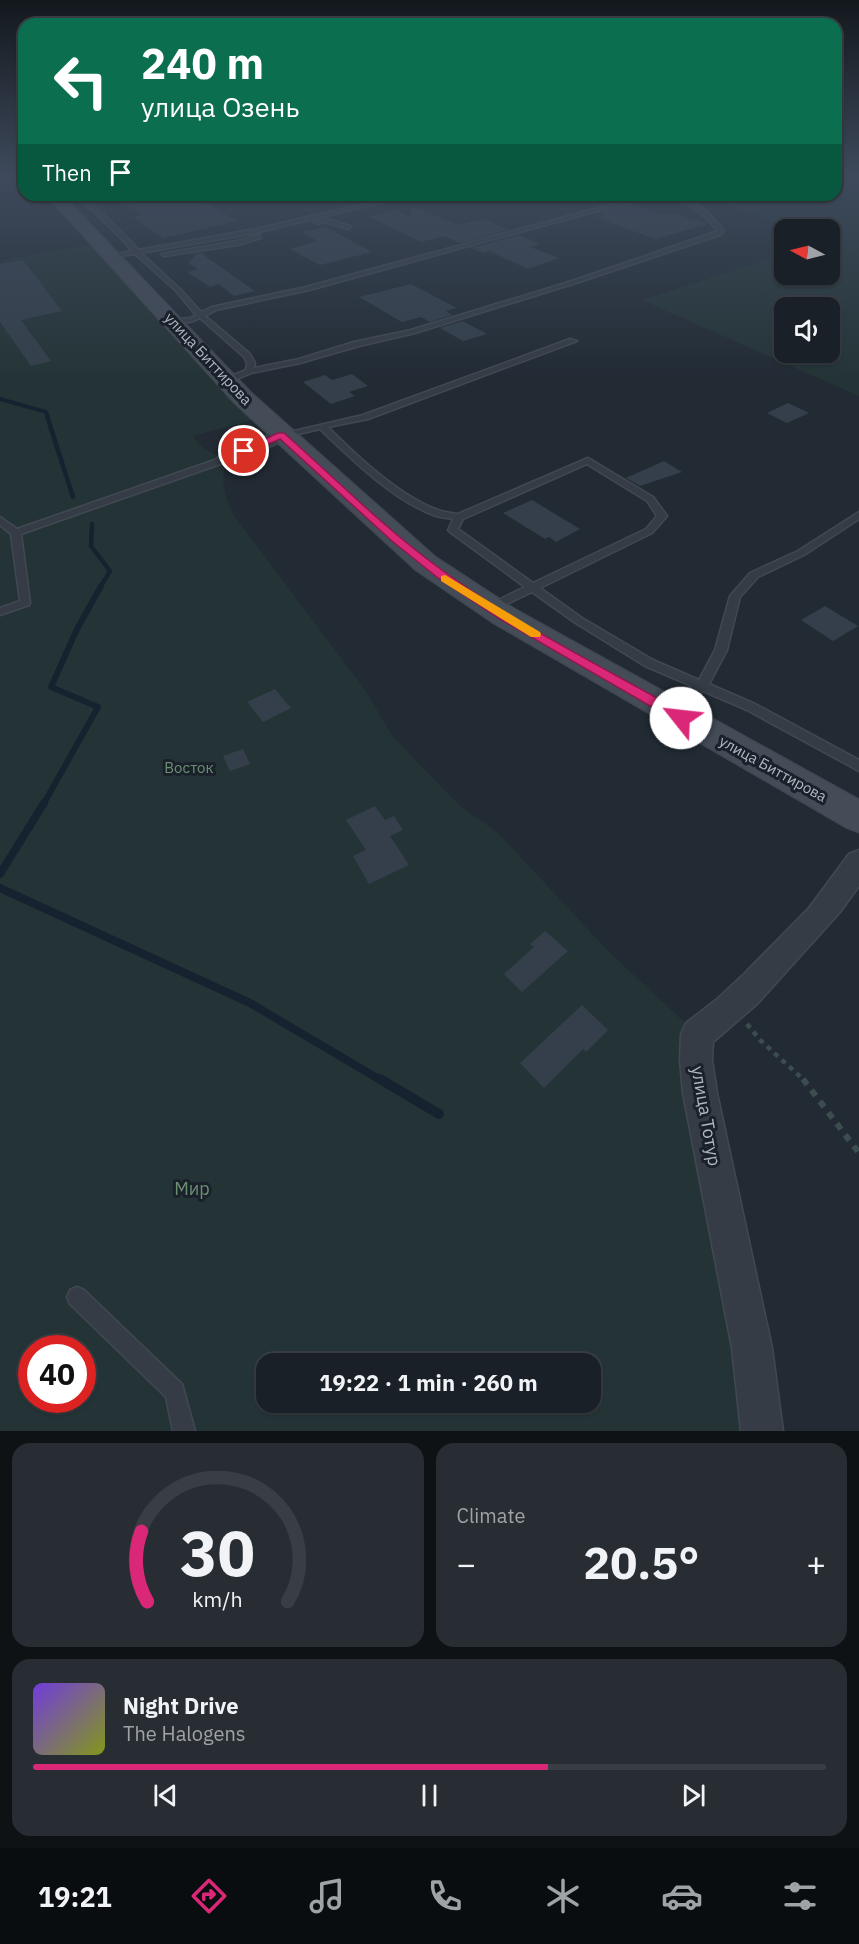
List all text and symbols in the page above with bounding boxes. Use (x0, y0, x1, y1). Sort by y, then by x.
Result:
text: 240 m (141, 36, 264, 91)
icon: left (42, 42, 120, 120)
text: улица Озень (141, 89, 300, 124)
icon: arrive (104, 156, 137, 189)
text: Then (42, 158, 92, 187)
north arrow (774, 219, 840, 285)
map controls (774, 219, 840, 363)
button: sound (774, 297, 840, 363)
street label: улица Биттирова (160, 308, 256, 409)
pin (218, 425, 269, 476)
icon: arrive (227, 434, 260, 467)
position arrow (649, 686, 713, 750)
street label: улица Биттирова (716, 731, 830, 806)
park label: Восток (164, 758, 214, 777)
street label: улица Тотур (686, 1064, 727, 1168)
park label: Мир (174, 1177, 210, 1200)
speed limit sign: 40 (18, 1335, 96, 1413)
text: 19:22 · 1 min · 260 m (319, 1368, 538, 1397)
text: Climate (457, 1502, 525, 1529)
text: 30 (180, 1512, 255, 1593)
text: 20.5° (583, 1533, 699, 1591)
text: − (457, 1542, 476, 1585)
text: + (806, 1542, 826, 1585)
text: km/h (193, 1585, 243, 1613)
text: Night Drive (123, 1691, 239, 1720)
text: The Halogens (123, 1720, 245, 1747)
icon: previous (149, 1779, 182, 1812)
icon: pause (413, 1779, 446, 1812)
icon: next (677, 1779, 710, 1812)
icon: directions (188, 1875, 230, 1917)
icon: music (306, 1875, 348, 1917)
icon: phone (424, 1875, 466, 1917)
icon: climate (542, 1875, 584, 1917)
icon: car (661, 1875, 703, 1917)
icon: filters (779, 1875, 821, 1917)
text: 19:21 (38, 1879, 112, 1914)

